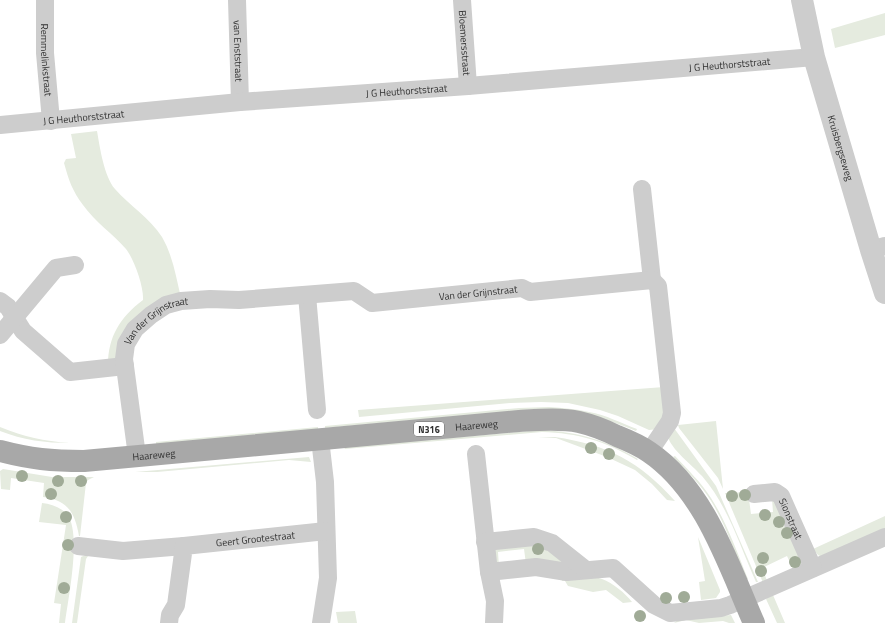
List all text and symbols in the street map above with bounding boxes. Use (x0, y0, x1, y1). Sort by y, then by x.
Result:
street label: Bloemersstraat (455, 10, 475, 77)
street label: van Enststraat (230, 20, 247, 82)
street label: Remmelinkstraat (37, 24, 56, 97)
street label: J G Heuthorststraat (688, 53, 771, 75)
street label: J G Heuthorststraat (365, 80, 448, 101)
street label: J G Heuthorststraat (42, 106, 125, 128)
street label: Kruisbergseweg (824, 113, 858, 182)
street label: Van der Grijnstraat (438, 281, 519, 304)
street label: Van der Grijnstraat (120, 293, 189, 347)
street label: Haareweg (454, 415, 499, 434)
road number: N316 (414, 422, 444, 436)
street label: Haareweg (132, 445, 176, 464)
street label: Sionstraat (775, 496, 807, 542)
street label: Geert Grootestraat (215, 527, 296, 550)

